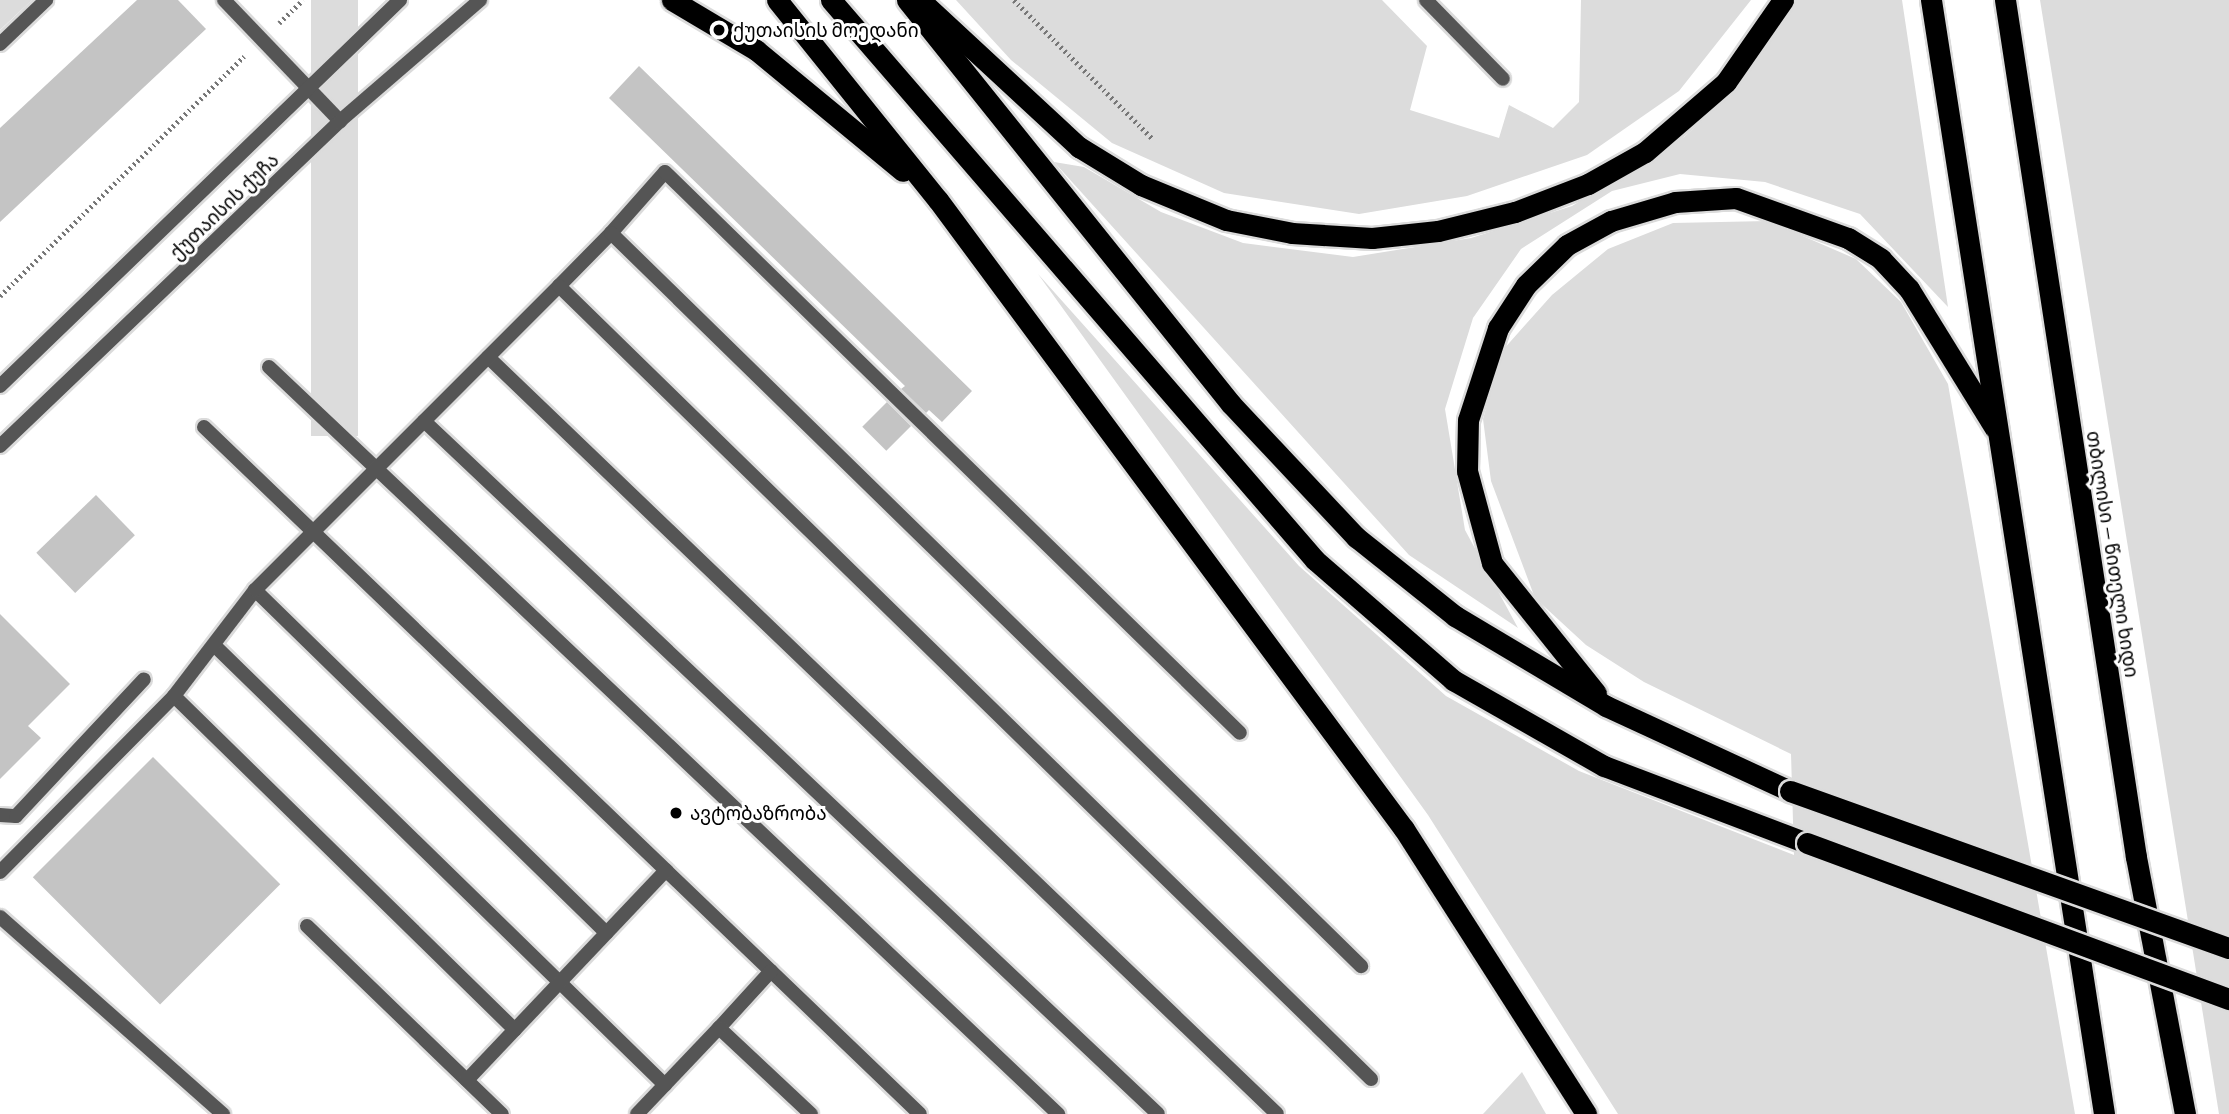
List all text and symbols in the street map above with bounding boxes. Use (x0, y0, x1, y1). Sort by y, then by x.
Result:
place label: ქუთაისის მოედანი (733, 19, 919, 41)
marker: ქუთაისის მოედანი (711, 22, 727, 38)
street label: ქუთაისის ქუჩა (165, 148, 283, 264)
street label: თბილისი — წითელი ხიდი (2082, 429, 2144, 679)
place label: ავტობაზრობა (690, 802, 827, 824)
marker: ავტობაზრობა (668, 805, 684, 821)

